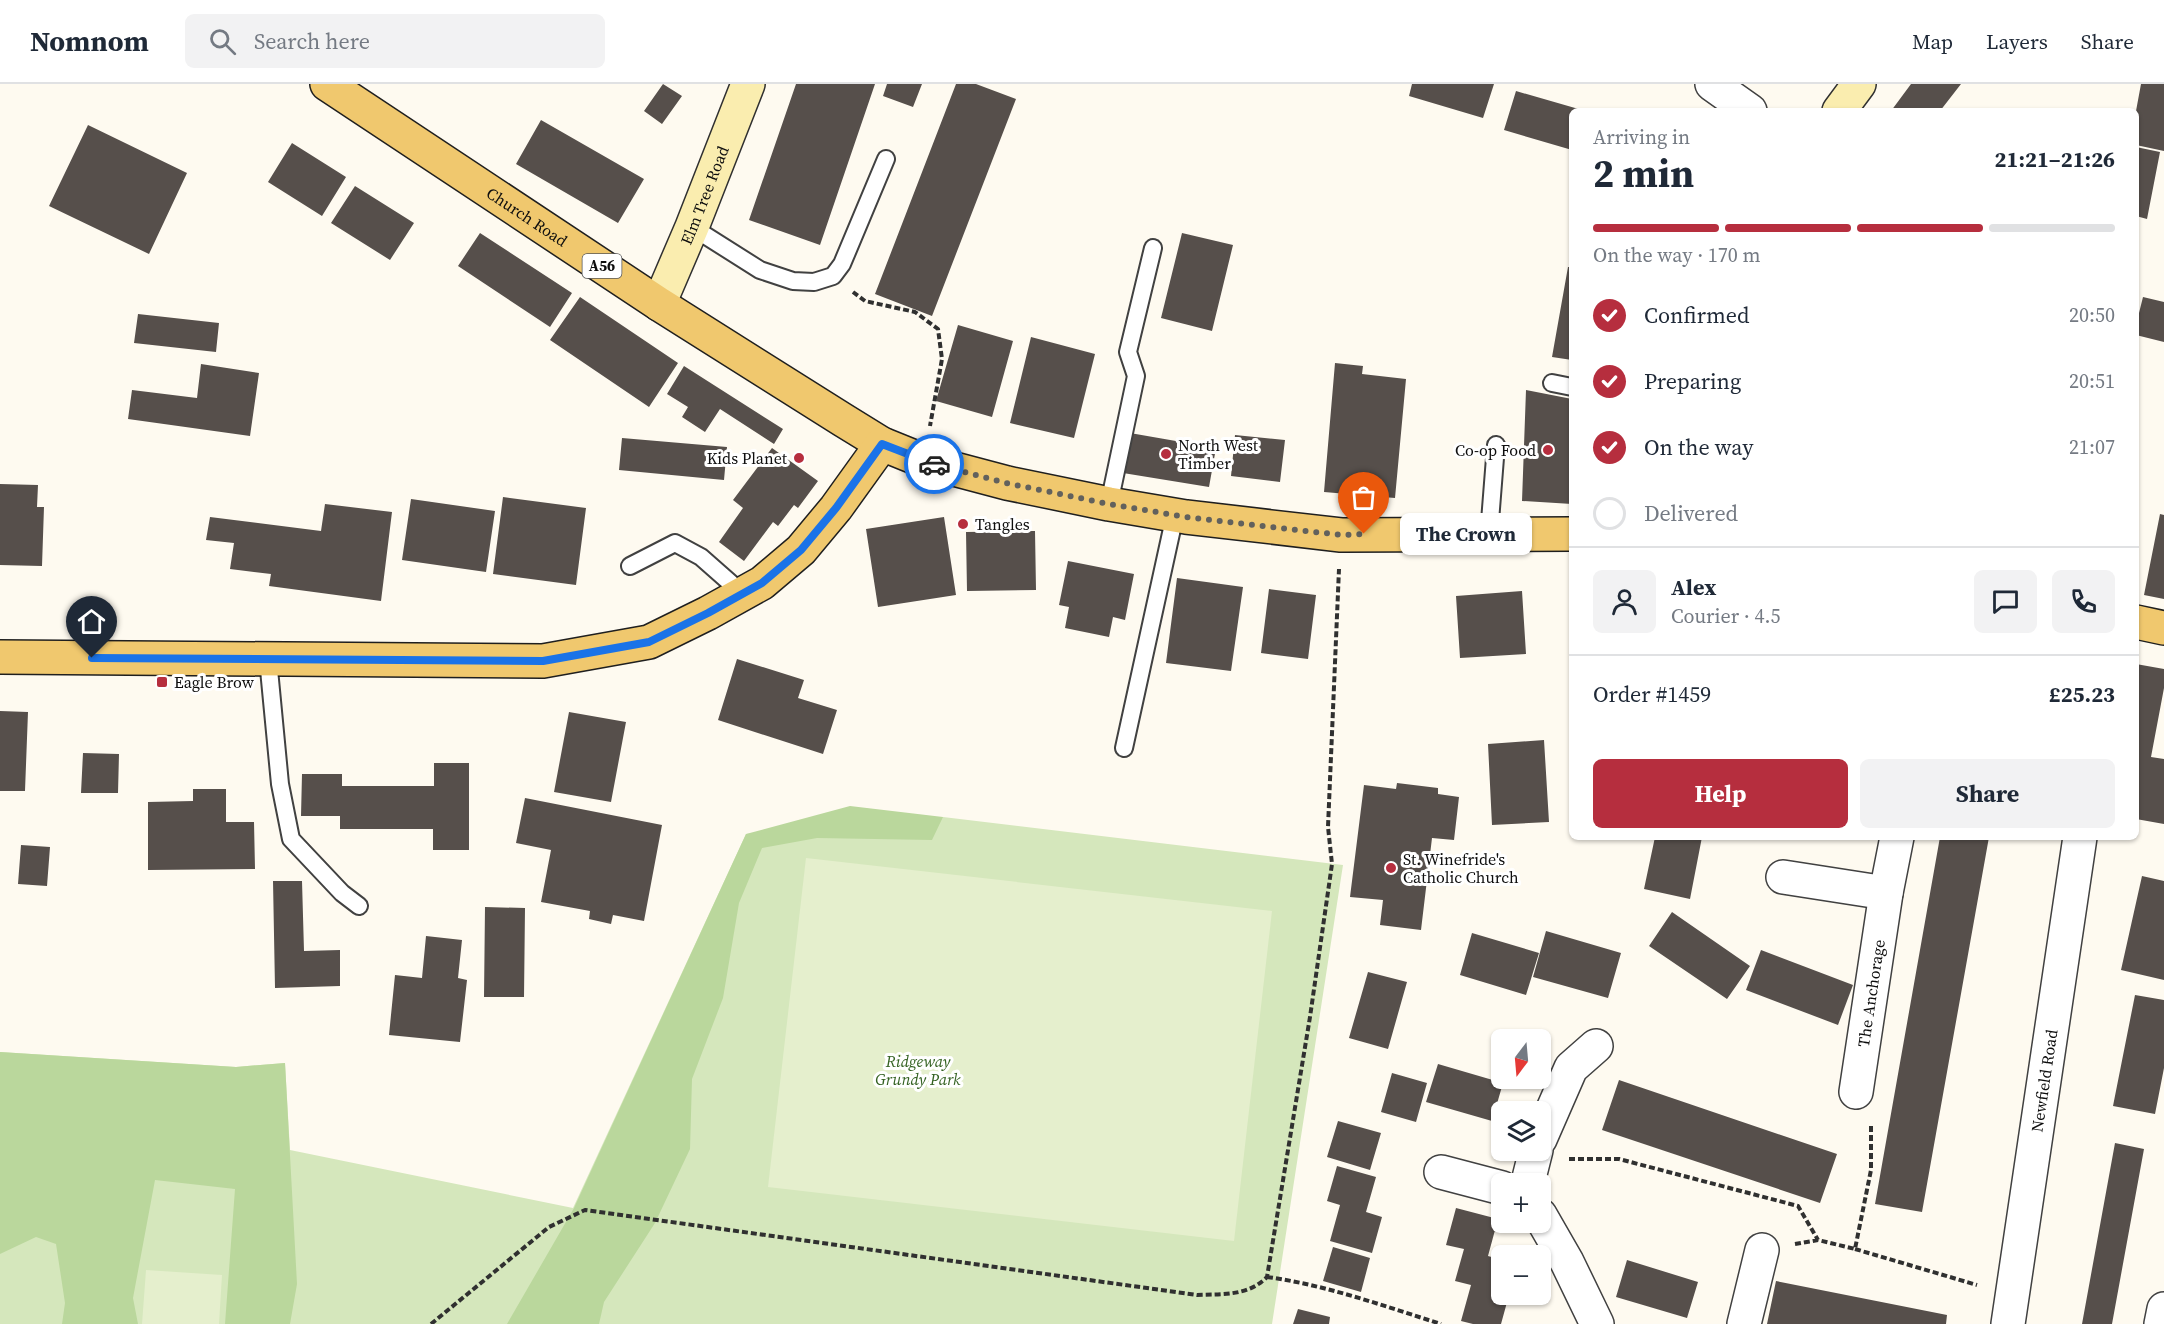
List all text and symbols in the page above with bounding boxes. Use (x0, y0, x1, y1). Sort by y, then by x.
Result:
search box (185, 14, 605, 68)
text: Nomnom (30, 22, 149, 60)
icon: search (206, 25, 239, 58)
text: Search here (254, 26, 370, 56)
text: Map (1912, 27, 1953, 56)
text: Layers (1986, 27, 2048, 56)
text: Share (2081, 27, 2134, 56)
text: Arriving in (1593, 123, 1690, 151)
street label: Elm Tree Road (675, 142, 734, 248)
text: 21:21–21:26 (1995, 144, 2115, 174)
text: 2 min (1593, 147, 1694, 200)
street label: Church Road (482, 182, 572, 251)
text: On the way · 170 m (1593, 241, 1760, 269)
road number: A56 (582, 254, 622, 278)
icon: check (1593, 299, 1626, 332)
text: Confirmed (1644, 300, 1749, 330)
text: 20:50 (2069, 301, 2115, 329)
icon: check (1593, 365, 1626, 398)
text: Preparing (1644, 366, 1741, 396)
text: 20:51 (2069, 367, 2115, 395)
icon: check (1593, 431, 1626, 464)
text: On the way (1644, 432, 1753, 462)
text: 21:07 (2069, 433, 2115, 461)
courier (904, 434, 964, 494)
place label: North West Timber (1178, 434, 1259, 474)
place label: Co-op Food (1455, 439, 1536, 461)
marker: Co-op Food (1541, 443, 1555, 457)
place label: Kids Planet (707, 447, 788, 469)
marker: North West Timber (1159, 447, 1173, 461)
icon: car (918, 448, 951, 481)
marker: Kids Planet (792, 451, 806, 465)
pin (1338, 472, 1389, 534)
icon: bag (1347, 481, 1380, 514)
text: Delivered (1644, 498, 1738, 528)
place label: Tangles (975, 513, 1030, 535)
callout: The Crown (1400, 513, 1532, 555)
marker: Tangles (956, 517, 970, 531)
text: The Crown (1416, 520, 1516, 548)
button: person (1593, 570, 1656, 633)
button: chat (1974, 570, 2037, 633)
button: phone (2052, 570, 2115, 633)
text: Alex (1671, 572, 1716, 602)
pin (66, 596, 117, 658)
text: Courier · 4.5 (1671, 602, 1780, 630)
icon: home (75, 605, 108, 638)
place label: Eagle Brow (174, 671, 255, 693)
marker: Eagle Brow (155, 675, 169, 689)
text: Order #1459 (1593, 679, 1711, 709)
text: £25.23 (2049, 679, 2115, 709)
button: Help (1593, 759, 1848, 828)
button: Share (1860, 759, 2115, 828)
place label: St. Winefride's Catholic Church (1403, 848, 1519, 888)
marker: St. Winefride's Catholic Church (1384, 861, 1398, 875)
street label: The Anchorage (1852, 938, 1890, 1048)
street label: Newfield Road (2026, 1028, 2062, 1133)
north arrow (1491, 1029, 1551, 1089)
map controls (1491, 1029, 1551, 1305)
park label: Ridgeway Grundy Park (875, 1050, 961, 1090)
button: layers (1491, 1101, 1551, 1161)
button: + (1491, 1173, 1551, 1233)
button: − (1491, 1245, 1551, 1305)

